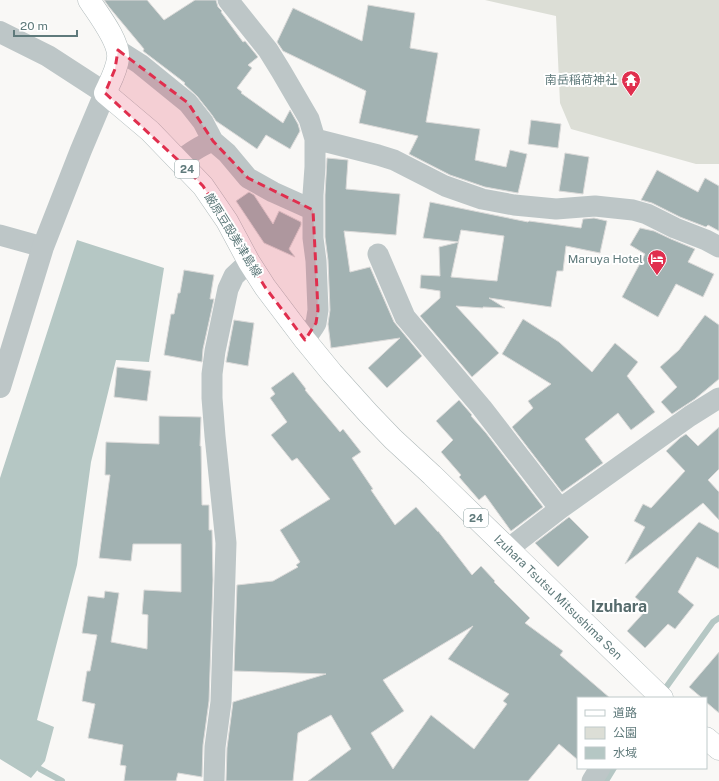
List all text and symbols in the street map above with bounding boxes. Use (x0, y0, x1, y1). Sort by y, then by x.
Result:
scale bar (14, 12, 77, 38)
text: 20 m (20, 19, 48, 33)
temple icon: 南岳稲荷神社 (620, 69, 642, 97)
place label: 南岳稲荷神社 (545, 73, 617, 87)
road number: 24 (175, 160, 199, 178)
street label: 厳原豆酘美津島線 (202, 191, 264, 279)
hotel icon: Maruya Hotel (646, 248, 668, 276)
place label: Maruya Hotel (568, 252, 643, 266)
road number: 24 (464, 509, 488, 527)
street label: Izuhara Tsutsu Mitsushima Sen (491, 532, 625, 662)
district label: Izuhara (591, 596, 647, 616)
legend (577, 697, 707, 769)
text: 道路 (613, 706, 637, 720)
text: 公園 (613, 726, 637, 740)
text: 水域 (613, 746, 637, 760)

